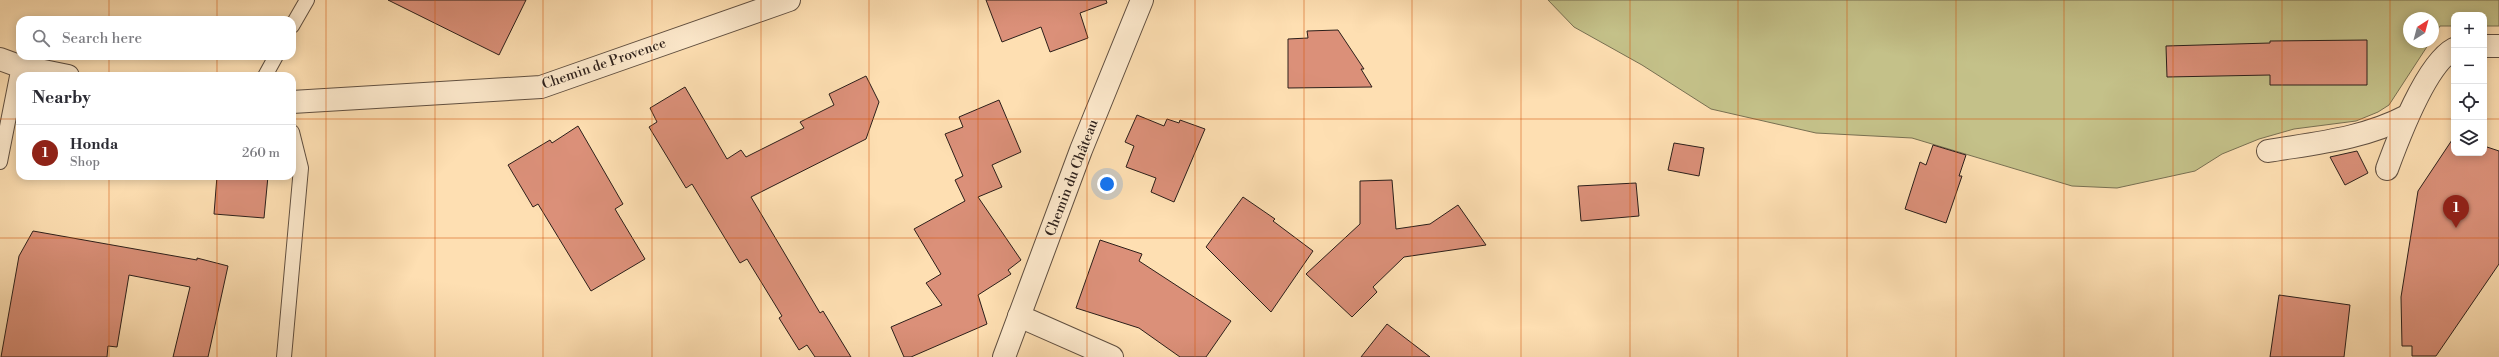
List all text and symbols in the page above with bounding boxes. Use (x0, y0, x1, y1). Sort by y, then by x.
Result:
north arrow (2403, 12, 2439, 48)
map controls (2451, 12, 2487, 156)
button: + (2451, 12, 2487, 48)
search box (16, 16, 296, 60)
icon: search (30, 27, 52, 49)
text: Search here (62, 29, 142, 48)
street label: Chemin de Provence (539, 34, 669, 94)
button: − (2451, 48, 2487, 84)
button: locate (2451, 84, 2487, 120)
text: Nearby (32, 87, 91, 109)
street label: Chemin du Château (1041, 117, 1103, 239)
button: layers (2451, 120, 2487, 156)
text: Honda (70, 135, 118, 154)
text: 1 (42, 145, 48, 161)
text: 260 m (242, 145, 280, 161)
text: Shop (70, 154, 100, 170)
your location (1097, 174, 1117, 194)
pin: 1 (2443, 195, 2469, 228)

